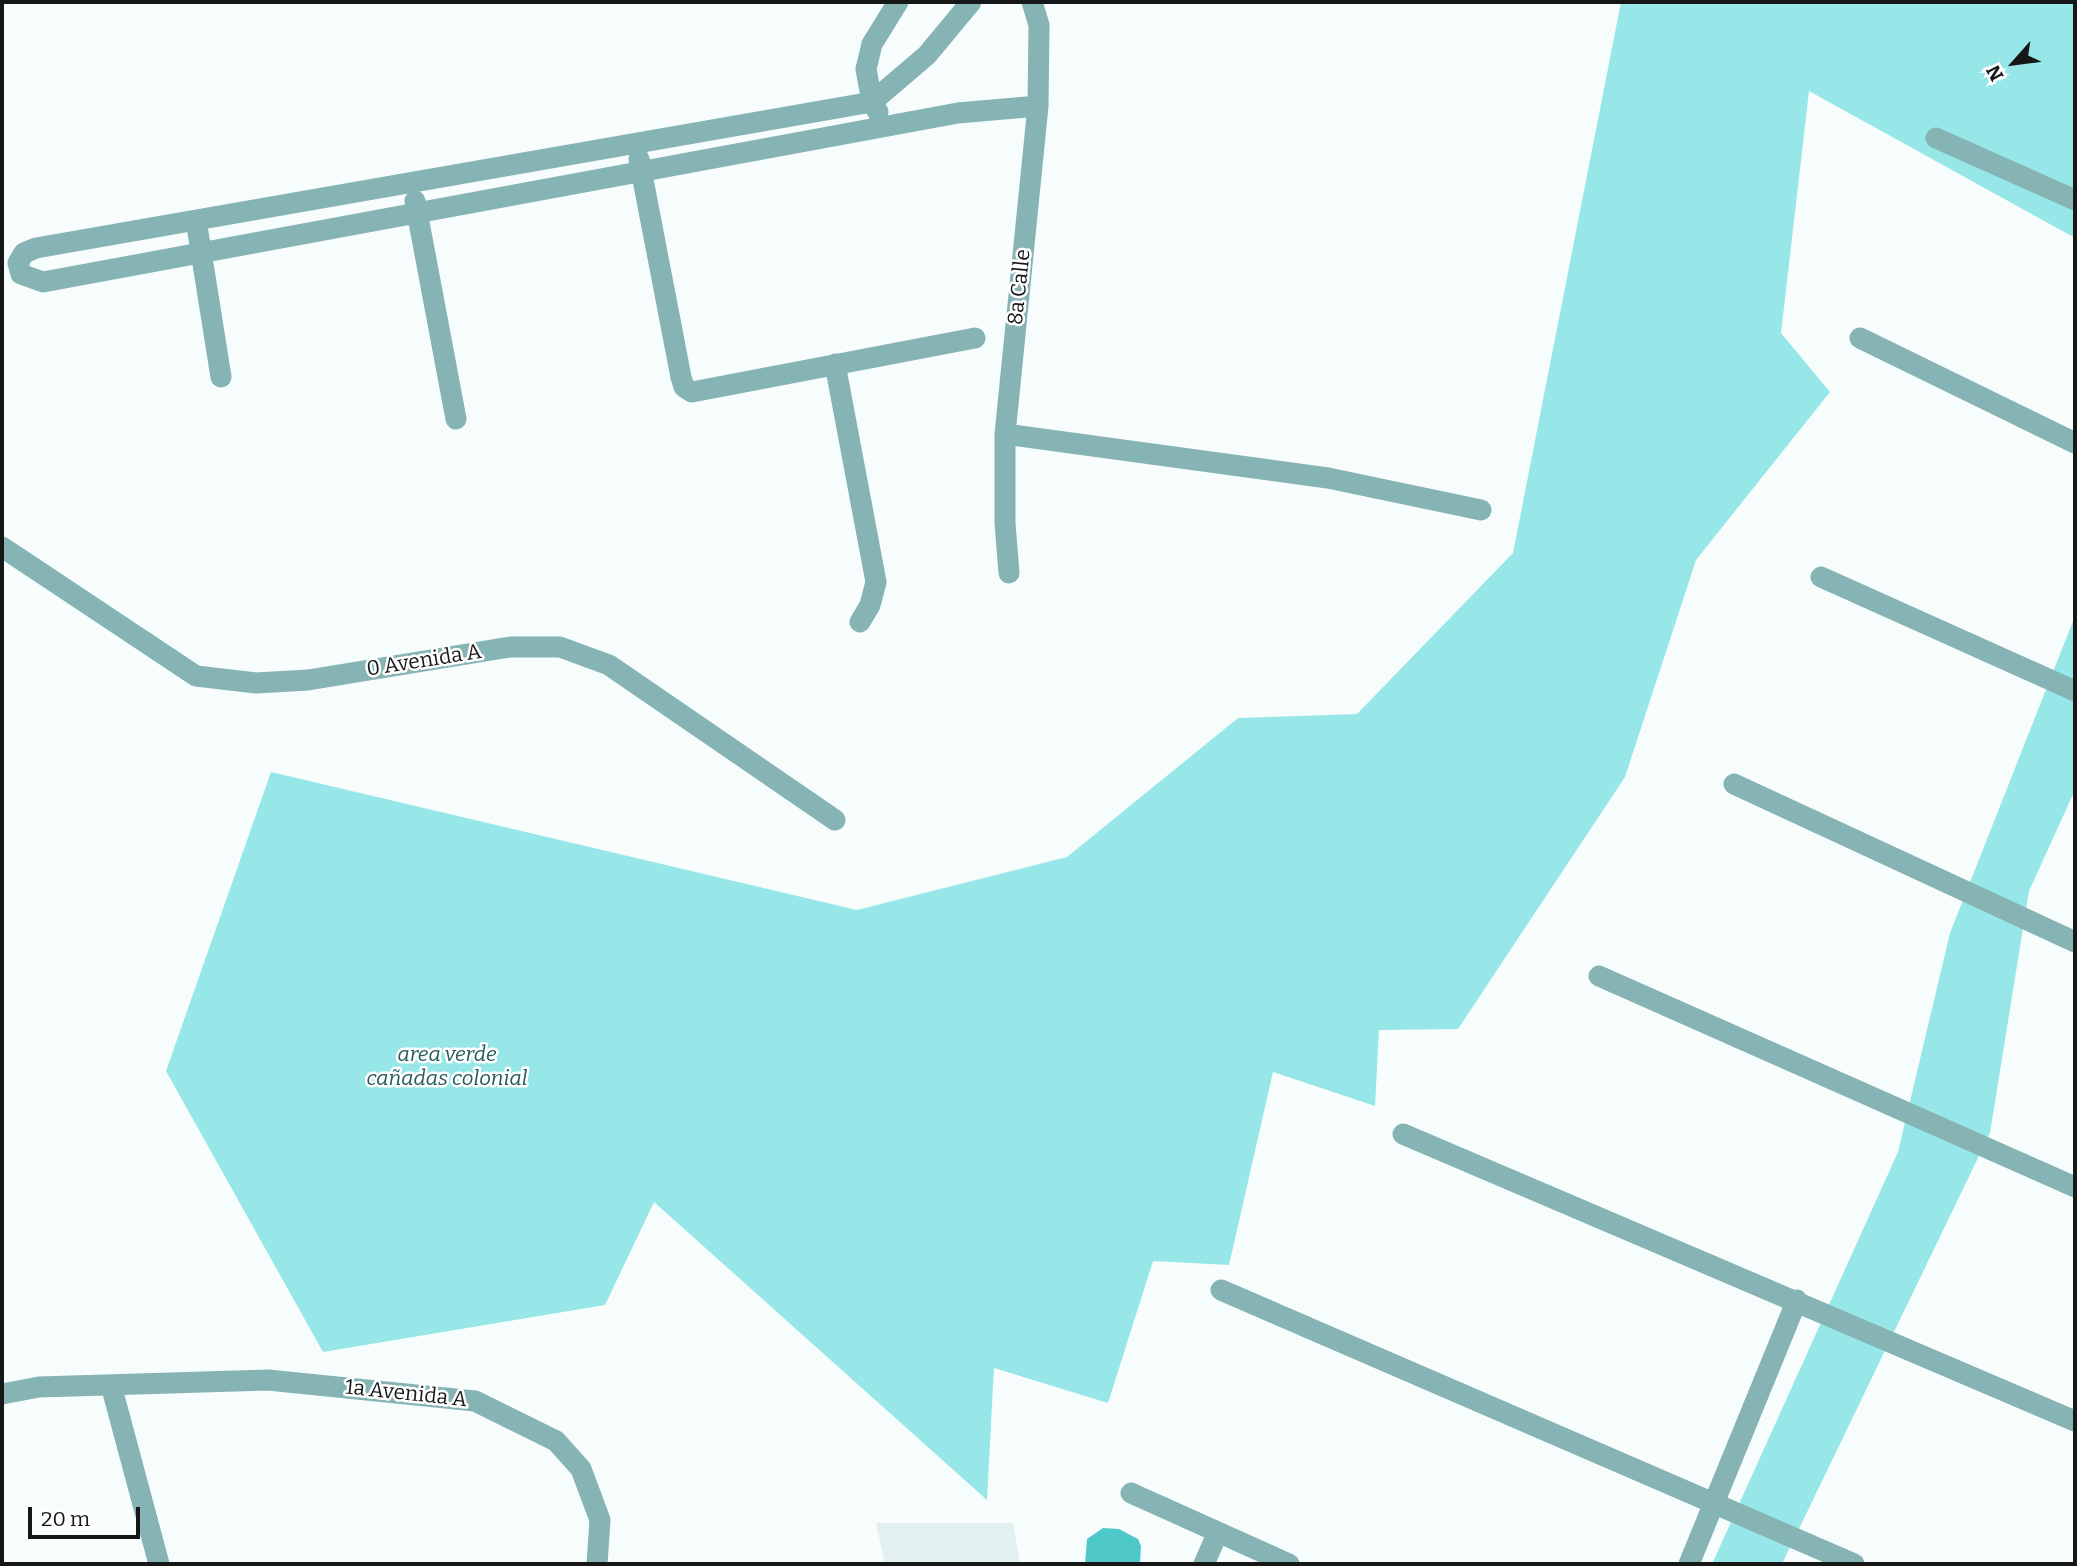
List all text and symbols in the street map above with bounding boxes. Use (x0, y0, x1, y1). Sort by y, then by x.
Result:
north arrow (1979, 28, 2049, 98)
text: N (1981, 61, 2009, 85)
street label: 8a Calle (1003, 248, 1037, 326)
street label: 0 Avenida A (365, 639, 483, 683)
park label: area verde cañadas colonial (366, 1042, 528, 1092)
street label: 1a Avenida A (344, 1375, 468, 1413)
scale bar (32, 1492, 144, 1536)
text: 20 m (41, 1506, 90, 1532)

